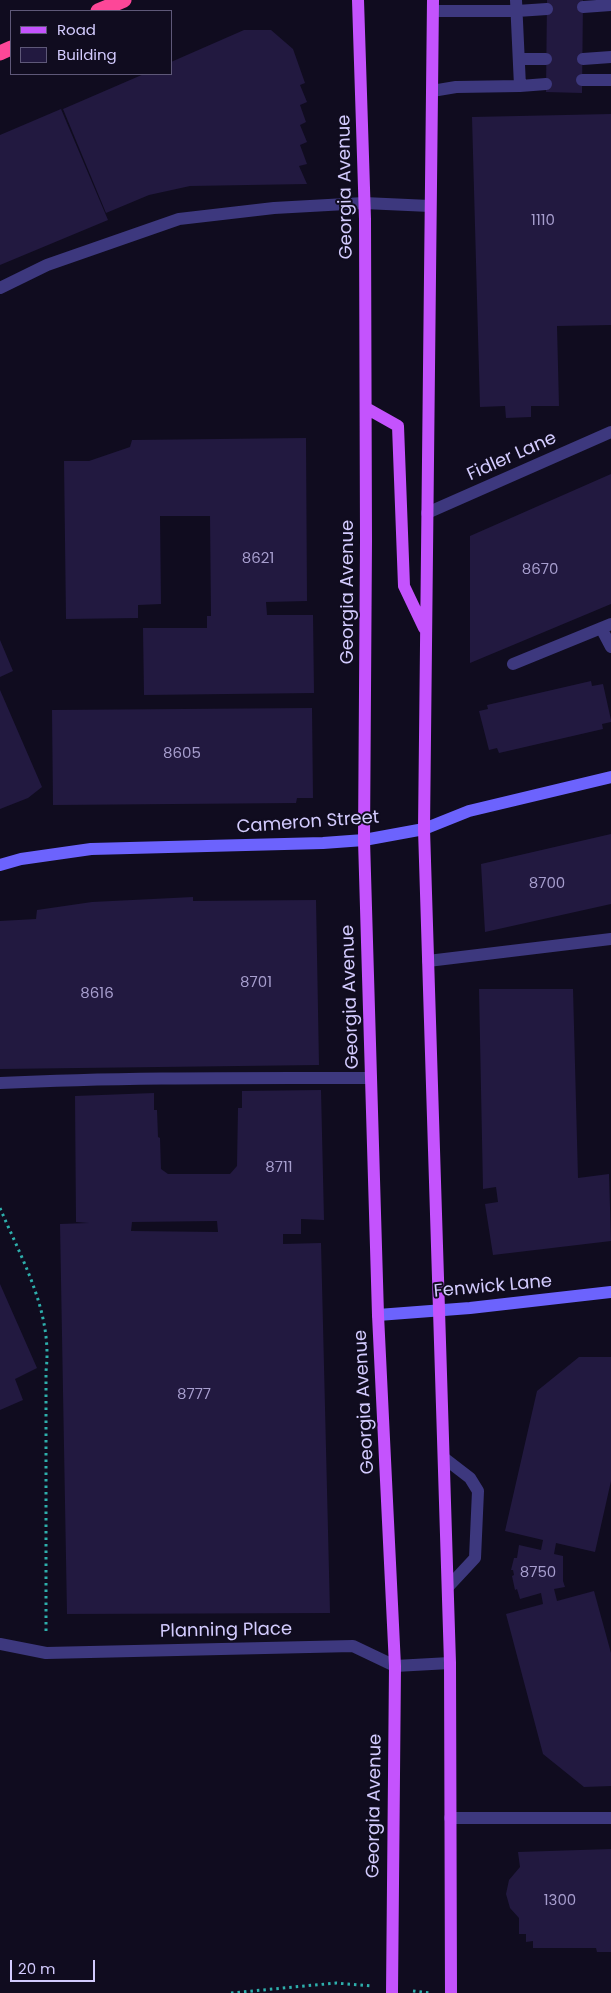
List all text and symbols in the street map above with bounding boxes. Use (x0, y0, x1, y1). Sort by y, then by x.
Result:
legend (10, 10, 172, 75)
text: Road (57, 19, 96, 40)
text: Building (57, 44, 117, 65)
street label: Georgia Avenue (334, 115, 358, 259)
house number: 1110 (531, 212, 555, 230)
street label: Fidler Lane (464, 428, 560, 486)
street label: Georgia Avenue (337, 520, 359, 664)
house number: 8621 (242, 550, 274, 568)
house number: 8670 (522, 561, 558, 579)
house number: 8605 (163, 745, 201, 763)
street label: Cameron Street (236, 807, 380, 839)
house number: 8700 (529, 875, 565, 893)
street label: Georgia Avenue (338, 924, 364, 1070)
house number: 8701 (240, 974, 272, 992)
house number: 8616 (80, 985, 114, 1003)
house number: 8711 (265, 1159, 293, 1177)
street label: Fenwick Lane (433, 1271, 553, 1303)
street label: Georgia Avenue (350, 1329, 380, 1475)
house number: 8777 (177, 1386, 211, 1404)
house number: 8750 (520, 1564, 556, 1582)
street label: Planning Place (160, 1619, 292, 1643)
street label: Georgia Avenue (363, 1734, 387, 1878)
house number: 1300 (544, 1892, 576, 1910)
scale bar (12, 1950, 98, 1982)
text: 20 m (18, 1958, 56, 1979)

